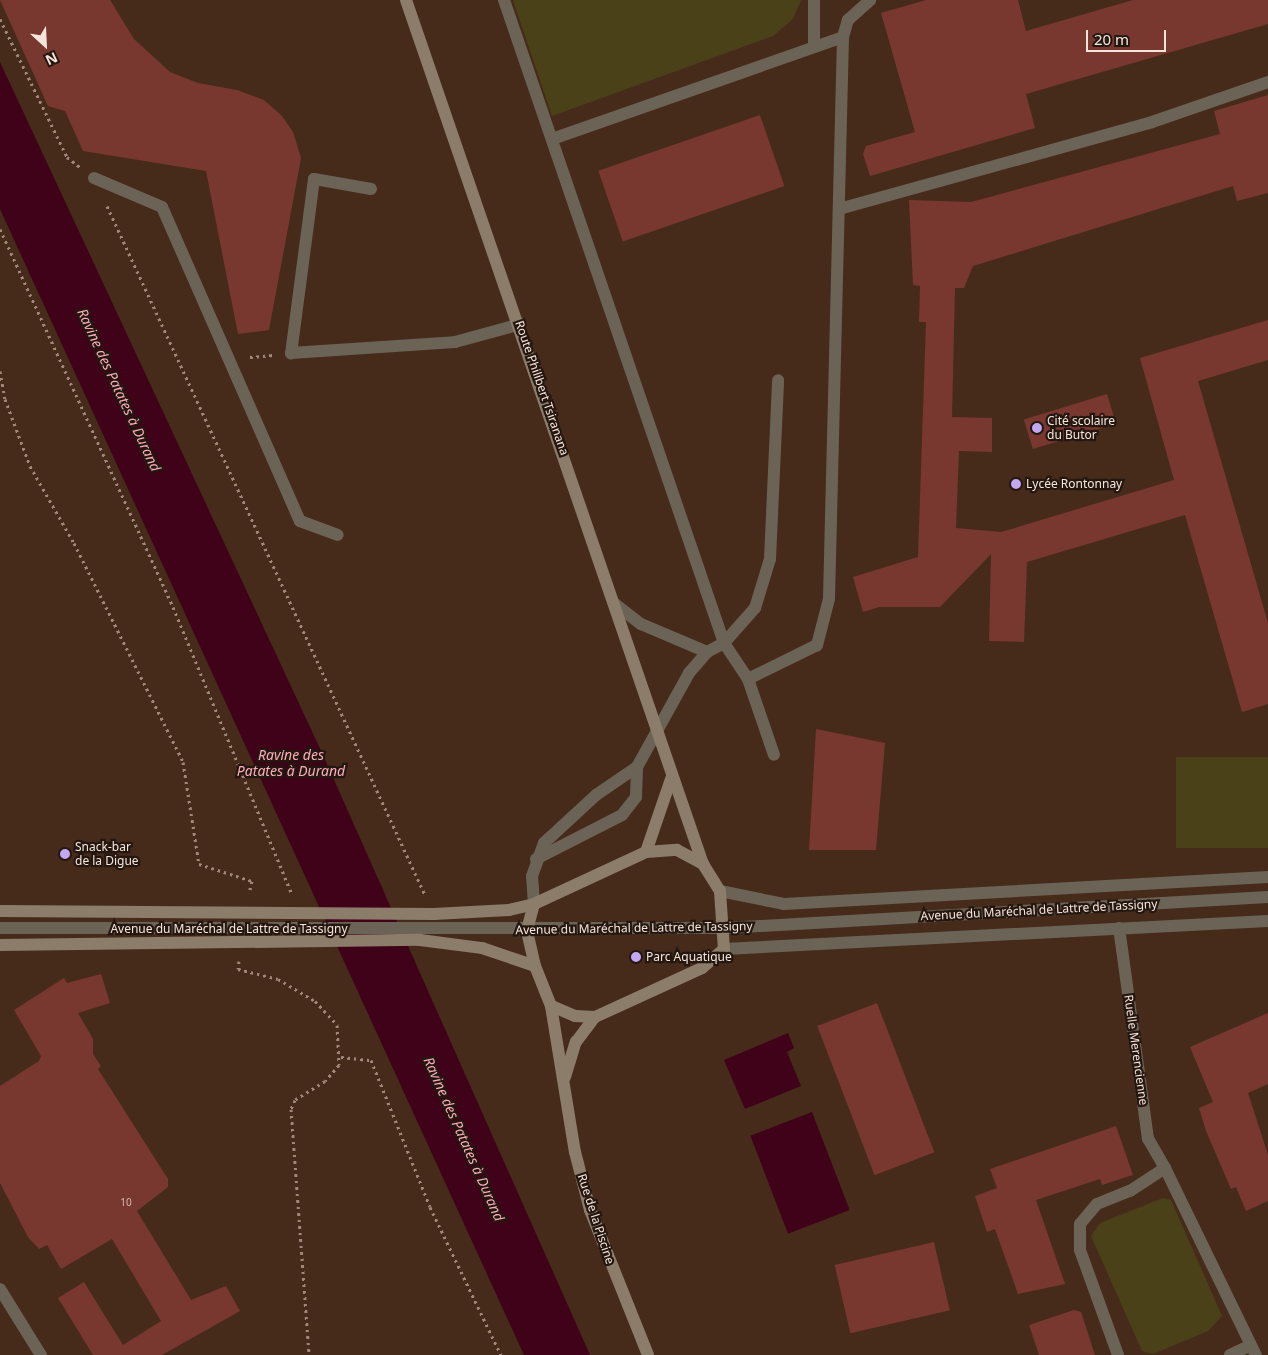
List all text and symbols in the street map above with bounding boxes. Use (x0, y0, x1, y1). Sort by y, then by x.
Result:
north arrow (20, 20, 70, 70)
scale bar (1088, 20, 1168, 52)
text: 20 m (1094, 29, 1129, 49)
text: N (42, 48, 61, 70)
water label: Ravine des Patates à Durand (74, 306, 164, 474)
street label: Route Philibert Tsiranana (512, 319, 572, 457)
place label: Cité scolaire du Butor (1047, 414, 1115, 442)
marker: Cité scolaire du Butor (1031, 422, 1043, 434)
place label: Lycée Rontonnay (1026, 477, 1122, 491)
marker: Lycée Rontonnay (1010, 478, 1022, 490)
water label: Ravine des Patates à Durand (237, 747, 345, 780)
place label: Snack-bar de la Digue (75, 840, 139, 868)
marker: Snack-bar de la Digue (59, 848, 71, 860)
street label: Avenue du Maréchal de Lattre de Tassigny (920, 897, 1158, 923)
street label: Avenue du Maréchal de Lattre de Tassigny (515, 919, 753, 937)
street label: Avenue du Maréchal de Lattre de Tassigny (110, 922, 348, 936)
place label: Parc Aquatique (646, 950, 732, 964)
marker: Parc Aquatique (630, 951, 642, 963)
street label: Ruelle Merencienne (1121, 994, 1151, 1106)
water label: Ravine des Patates à Durand (420, 1054, 508, 1224)
street label: Rue de la Piscine (575, 1172, 617, 1266)
house number: 10 (120, 1197, 132, 1209)

